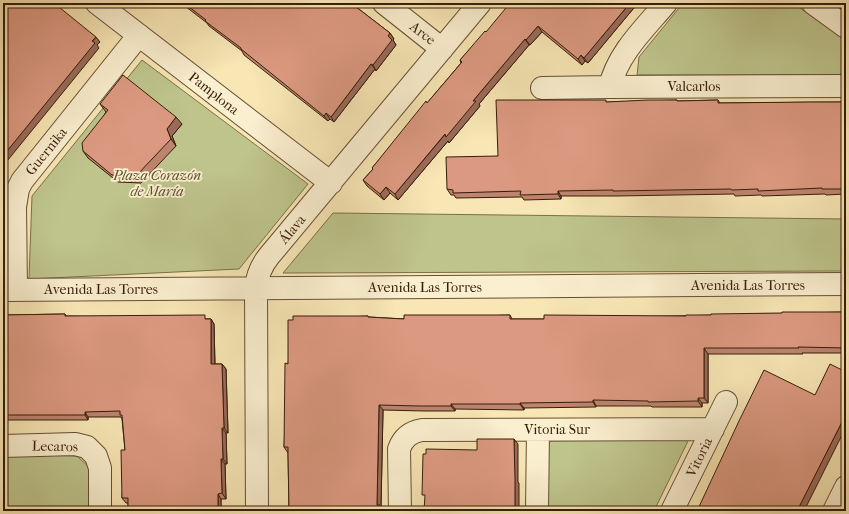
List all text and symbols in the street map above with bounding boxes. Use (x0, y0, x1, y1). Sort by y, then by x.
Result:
street label: Arce (406, 17, 439, 49)
street label: Pamplona (185, 68, 243, 119)
street label: Valcarlos (666, 78, 721, 95)
street label: Guernika (22, 124, 71, 179)
park label: Plaza Corazón de María (112, 167, 201, 200)
street label: Álava (274, 210, 310, 248)
street label: Avenida Las Torres (690, 277, 805, 294)
street label: Avenida Las Torres (367, 279, 482, 296)
street label: Avenida Las Torres (43, 281, 158, 298)
street label: Vitoria Sur (523, 421, 590, 438)
street label: Vitoria (682, 434, 716, 481)
street label: Lecaros (32, 438, 78, 455)

